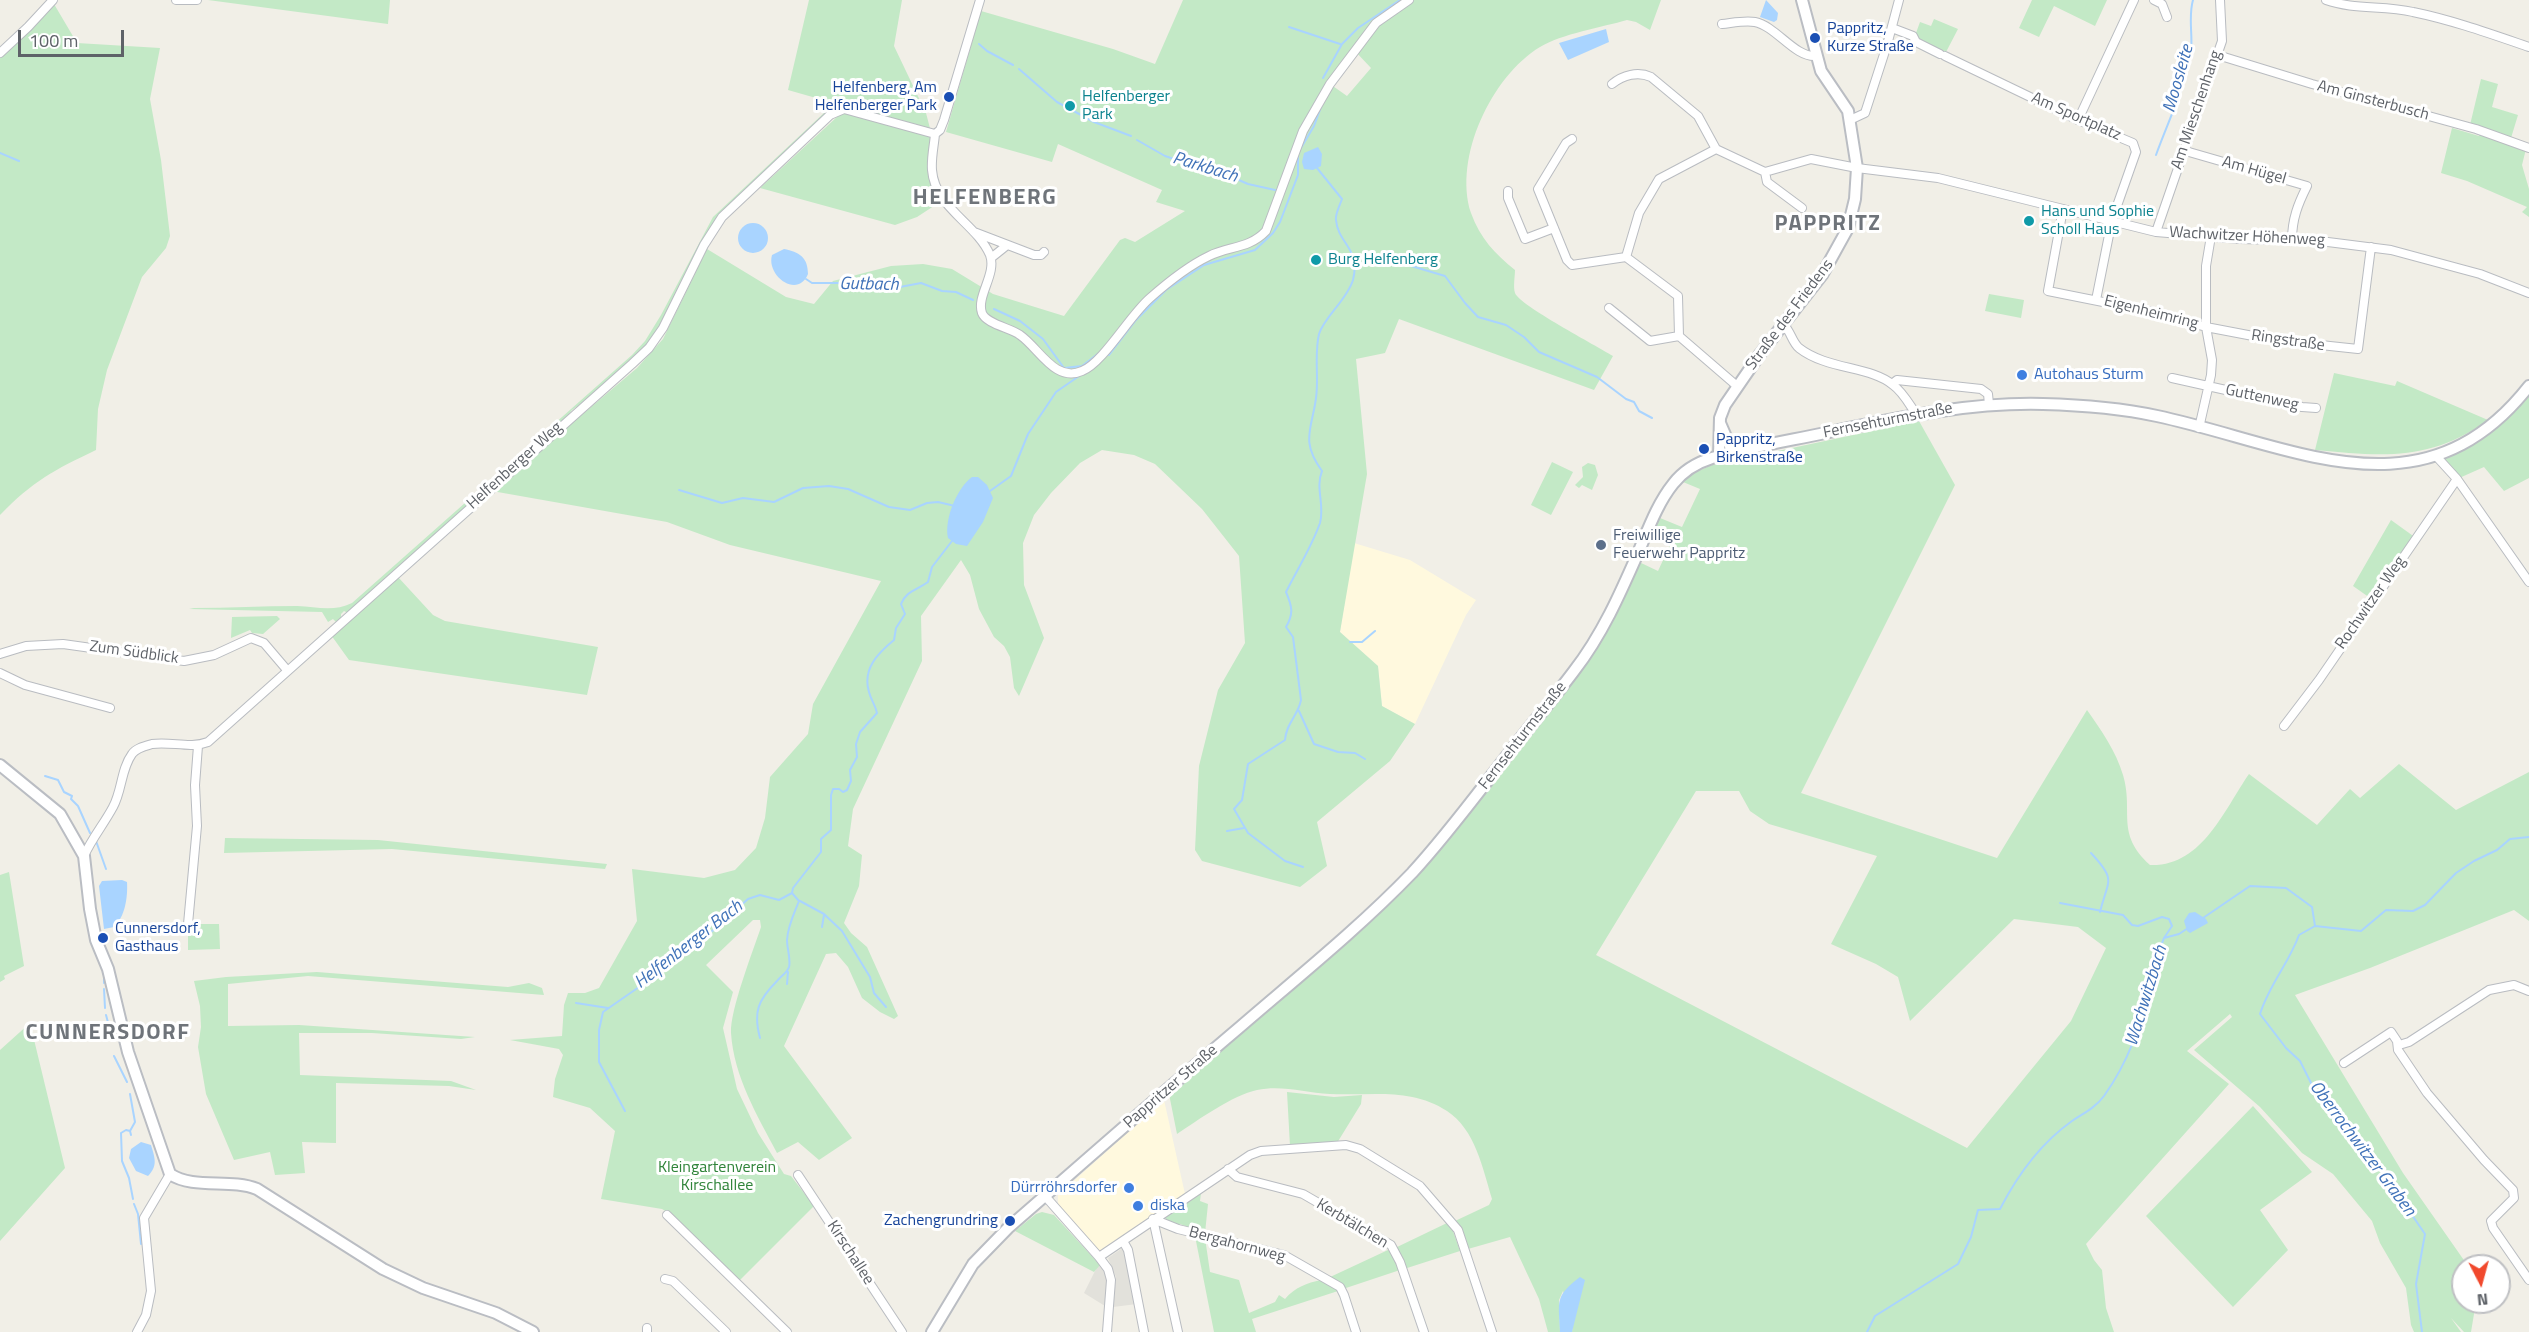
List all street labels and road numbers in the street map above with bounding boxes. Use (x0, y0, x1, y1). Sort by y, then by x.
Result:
street label: Am Mieschenhang (2168, 48, 2226, 172)
street label: Am Ginsterbusch (2315, 77, 2431, 125)
street label: Am Sportplatz (2028, 89, 2124, 145)
street label: Am Hügel (2220, 153, 2288, 189)
street label: Wachwitzer Höhenweg (2169, 223, 2325, 251)
street label: Straße des Friedens (1742, 256, 1838, 374)
street label: Eigenheimring (2102, 292, 2200, 334)
street label: Ringstraße (2250, 326, 2326, 356)
street label: Guttenweg (2224, 381, 2300, 415)
street label: Fernsehturmstraße (1822, 399, 1954, 443)
street label: Helfenberger Weg (463, 418, 567, 514)
street label: Rochwitzer Weg (2332, 553, 2410, 653)
street label: Zum Südblick (88, 637, 180, 669)
street label: Fernsehturmstraße (1475, 678, 1571, 794)
street label: Pappritzer Straße (1120, 1041, 1222, 1133)
street label: Kerbtälchen (1313, 1195, 1391, 1253)
street label: Kirschallee (822, 1217, 878, 1289)
street label: Bergahornweg (1187, 1223, 1287, 1267)

